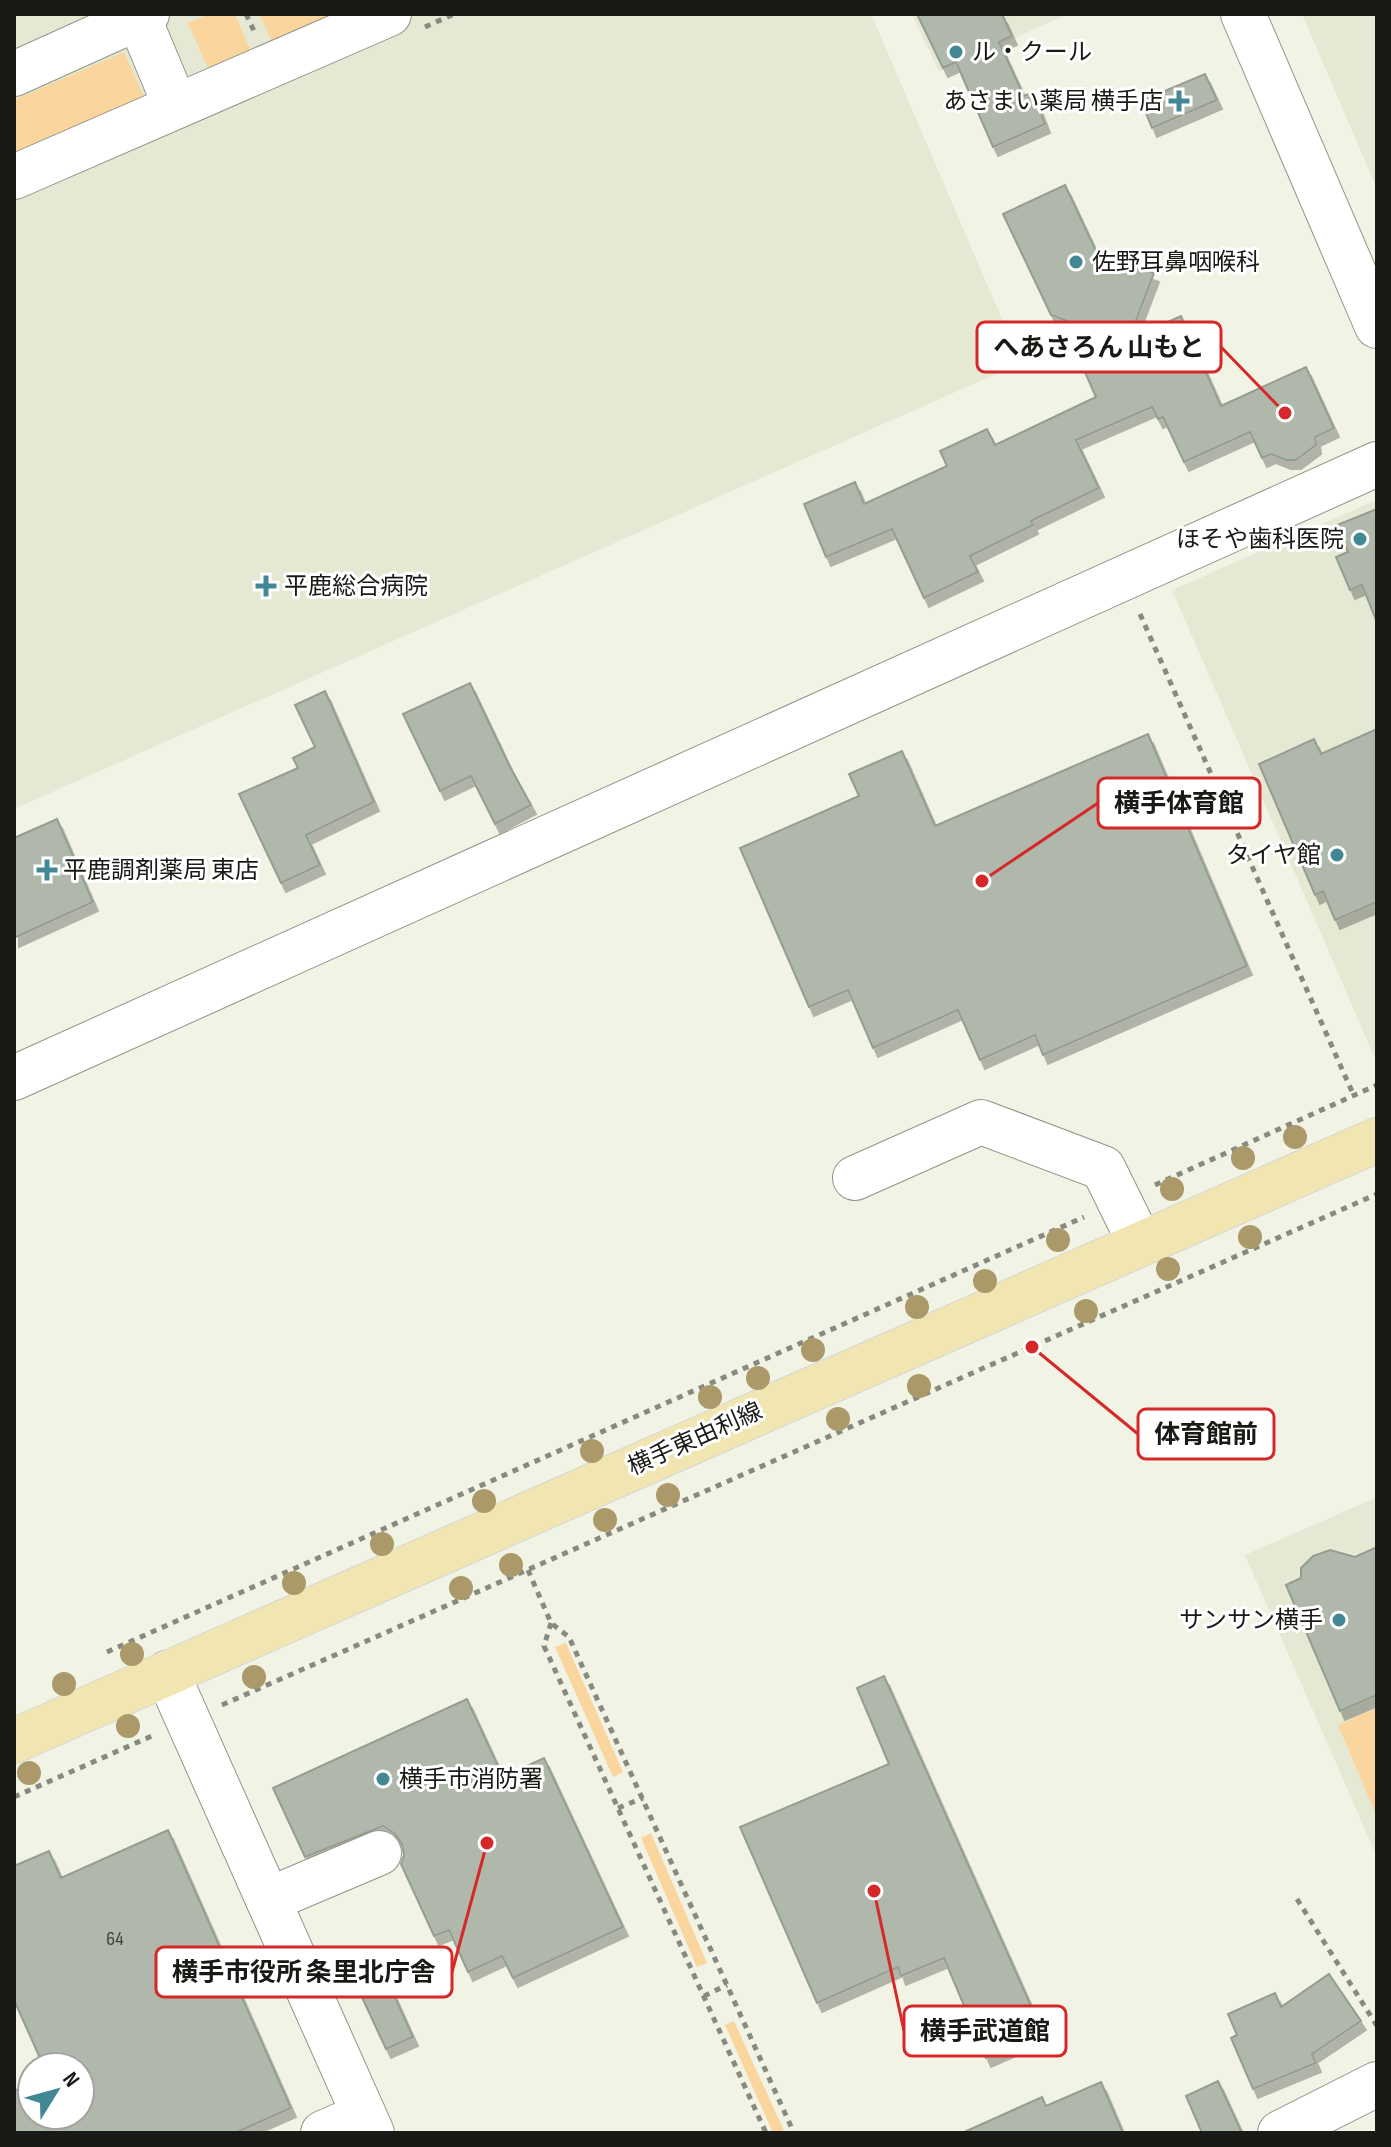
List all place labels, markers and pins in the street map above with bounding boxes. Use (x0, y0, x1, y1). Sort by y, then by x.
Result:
place label: ル・クール (972, 38, 1092, 67)
marker: ル・クール (947, 43, 965, 61)
place label: あさまい薬局 横手店 (943, 87, 1163, 116)
marker: あさまい薬局 横手店 (1170, 92, 1188, 110)
place label: 佐野耳鼻咽喉科 (1092, 248, 1260, 277)
marker: 佐野耳鼻咽喉科 (1067, 253, 1085, 271)
callout: へあさろん 山もと (977, 322, 1221, 372)
place label: ほそや歯科医院 (1176, 525, 1344, 554)
marker: ほそや歯科医院 (1351, 530, 1369, 548)
place label: 平鹿総合病院 (284, 572, 428, 601)
marker: 平鹿総合病院 (255, 575, 277, 597)
callout: 横手体育館 (1098, 778, 1260, 828)
place label: タイヤ館 (1226, 841, 1321, 870)
marker: タイヤ館 (1328, 846, 1346, 864)
place label: 平鹿調剤薬局 東店 (63, 856, 259, 885)
marker: 平鹿調剤薬局 東店 (38, 861, 56, 879)
callout: 体育館前 (1138, 1409, 1274, 1459)
place label: サンサン横手 (1179, 1606, 1323, 1635)
marker: サンサン横手 (1330, 1611, 1348, 1629)
place label: 横手市消防署 (399, 1765, 543, 1794)
marker: 横手市消防署 (374, 1770, 392, 1788)
callout: 横手市役所 条里北庁舎 (156, 1947, 452, 1997)
callout: 横手武道館 (904, 2006, 1066, 2056)

